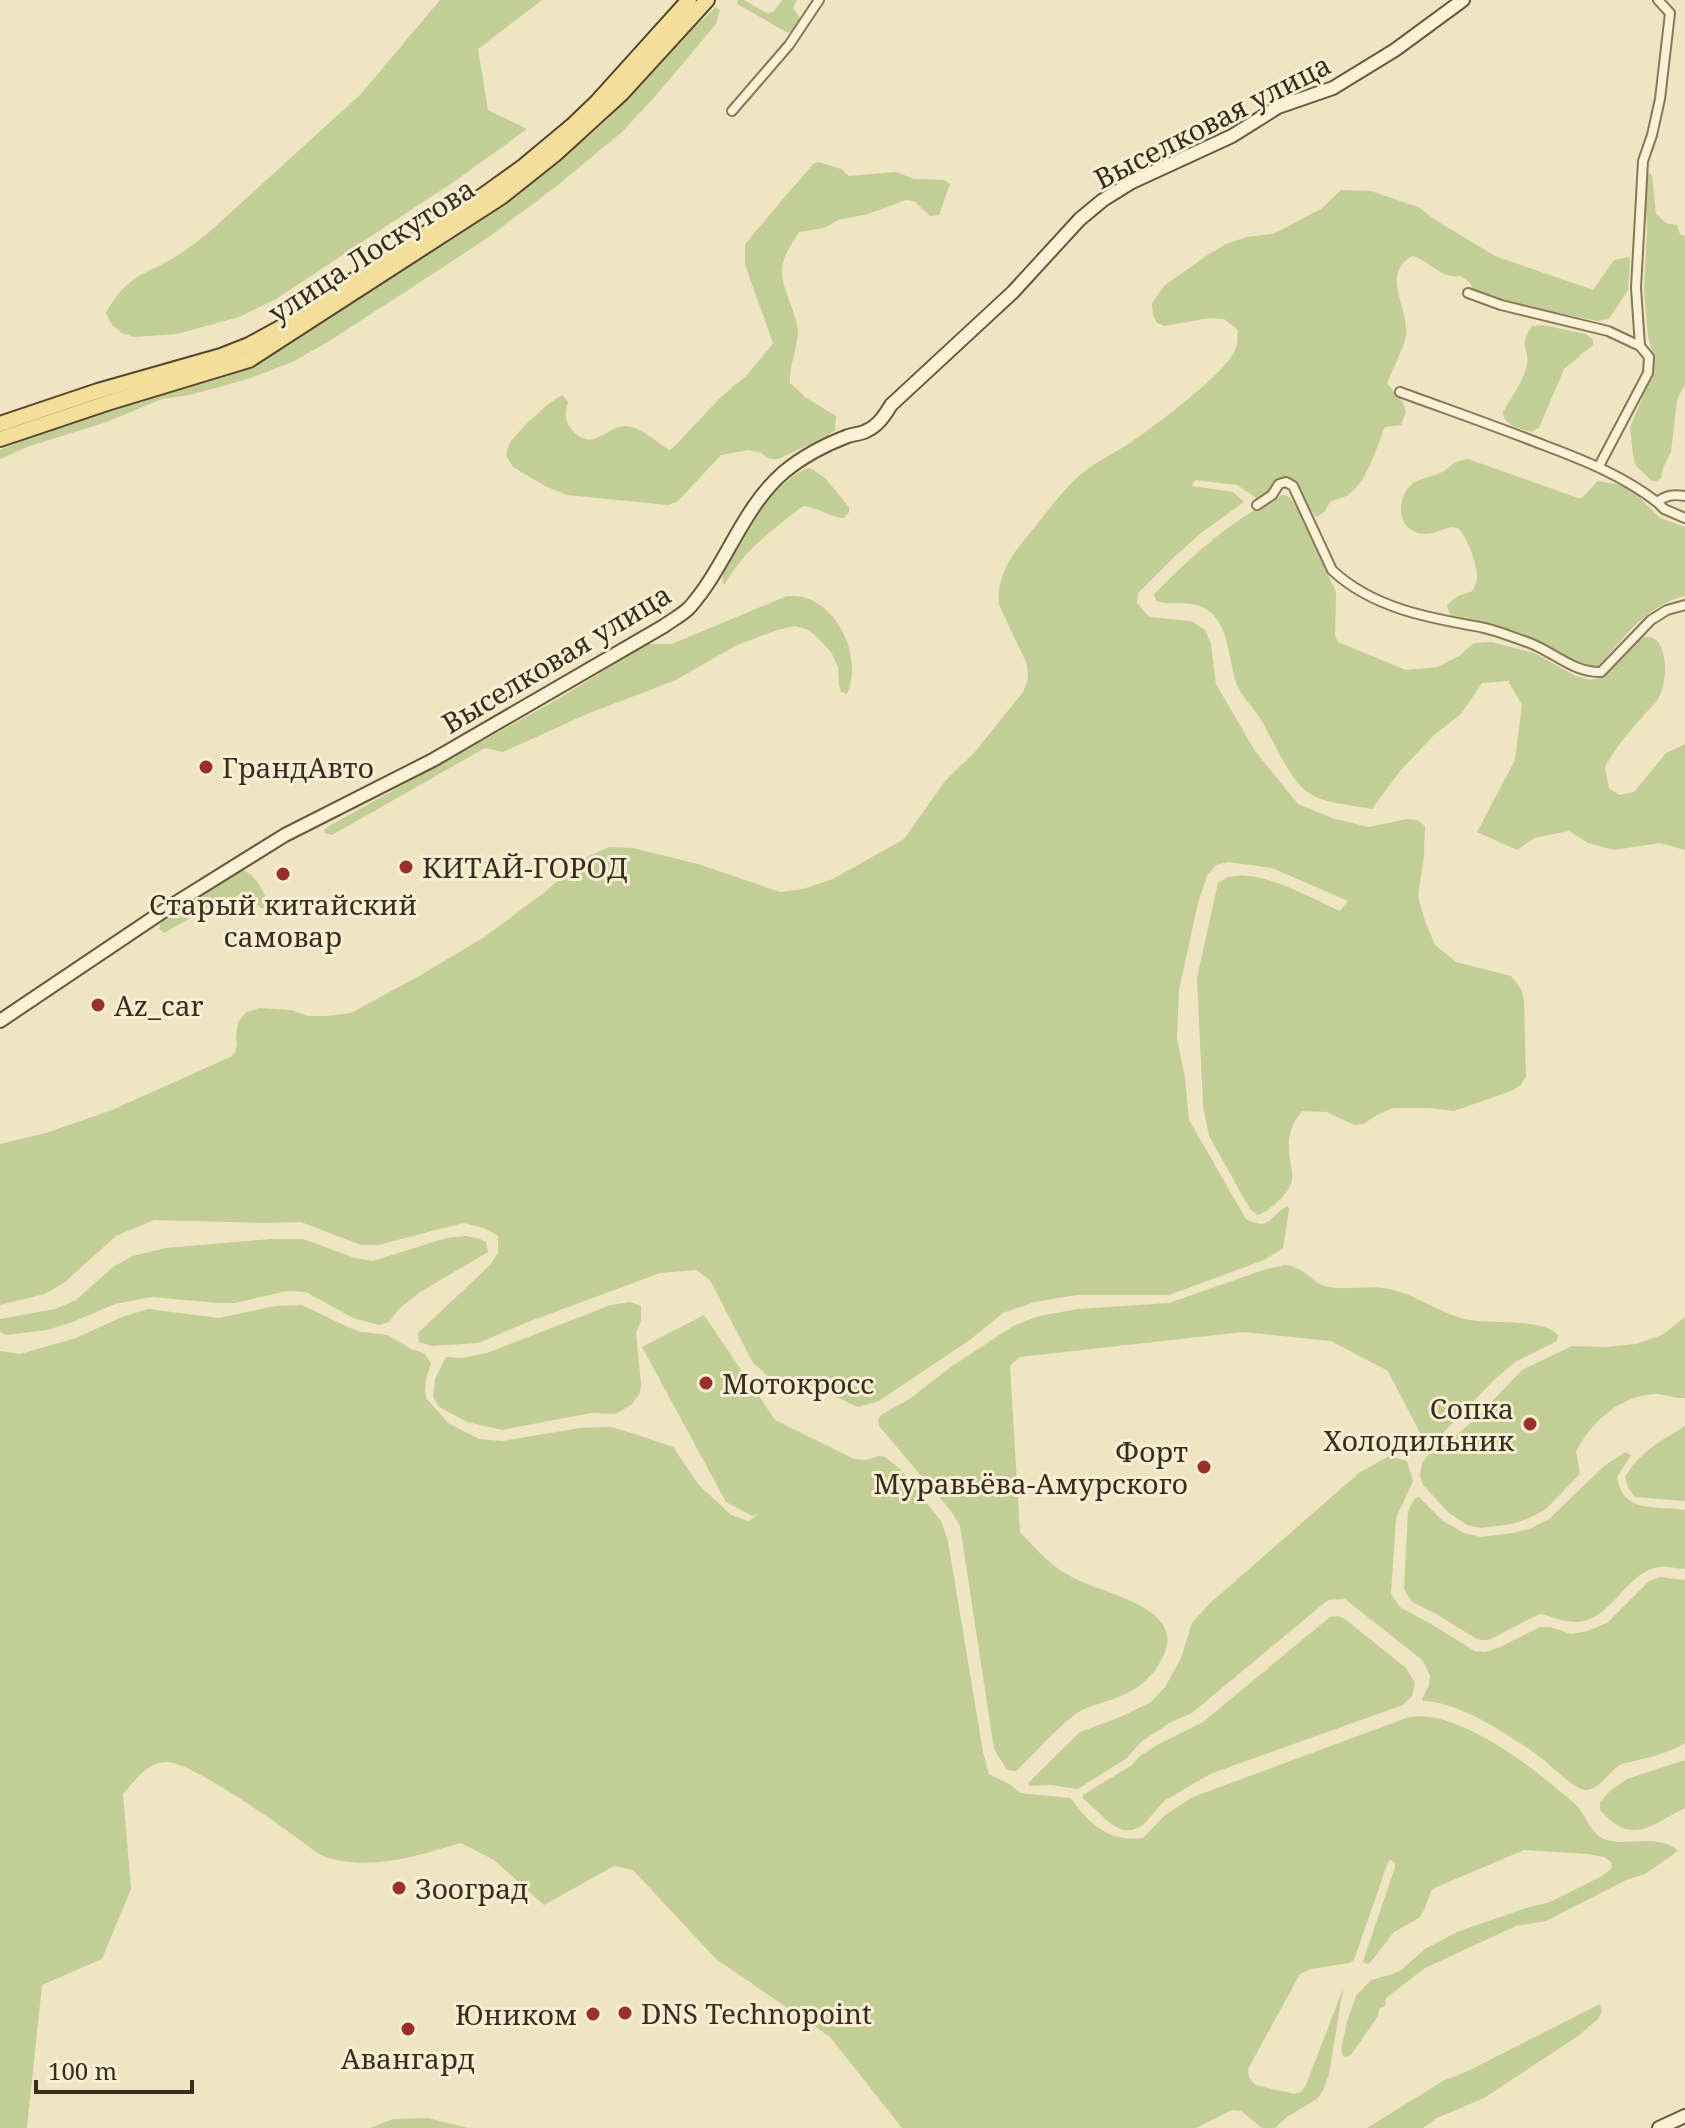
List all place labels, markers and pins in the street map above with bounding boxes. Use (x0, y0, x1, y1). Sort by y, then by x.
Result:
place label: ГрандАвто (222, 748, 374, 786)
marker: ГрандАвто (197, 758, 215, 776)
place label: КИТАЙ-ГОРОД (422, 848, 628, 886)
marker: КИТАЙ-ГОРОД (397, 858, 415, 876)
marker: Старый китайский самовар (274, 865, 292, 883)
place label: Старый китайский самовар (149, 885, 417, 955)
place label: Az_car (114, 986, 204, 1024)
marker: Az_car (89, 996, 107, 1014)
place label: Мотокросс (722, 1364, 874, 1402)
marker: Мотокросс (697, 1374, 715, 1392)
place label: Сопка Холодильник (1323, 1389, 1514, 1459)
marker: Сопка Холодильник (1521, 1415, 1539, 1433)
place label: Форт Муравьёва-Амурского (873, 1432, 1188, 1502)
marker: Форт Муравьёва-Амурского (1195, 1458, 1213, 1476)
place label: Зооград (415, 1869, 528, 1907)
marker: Зооград (390, 1879, 408, 1897)
place label: DNS Technopoint (641, 1994, 872, 2032)
place label: Юником (455, 1995, 577, 2033)
marker: DNS Technopoint (616, 2004, 634, 2022)
marker: Юником (584, 2005, 602, 2023)
marker: Авангард (399, 2020, 417, 2038)
place label: Авангард (341, 2039, 475, 2077)

